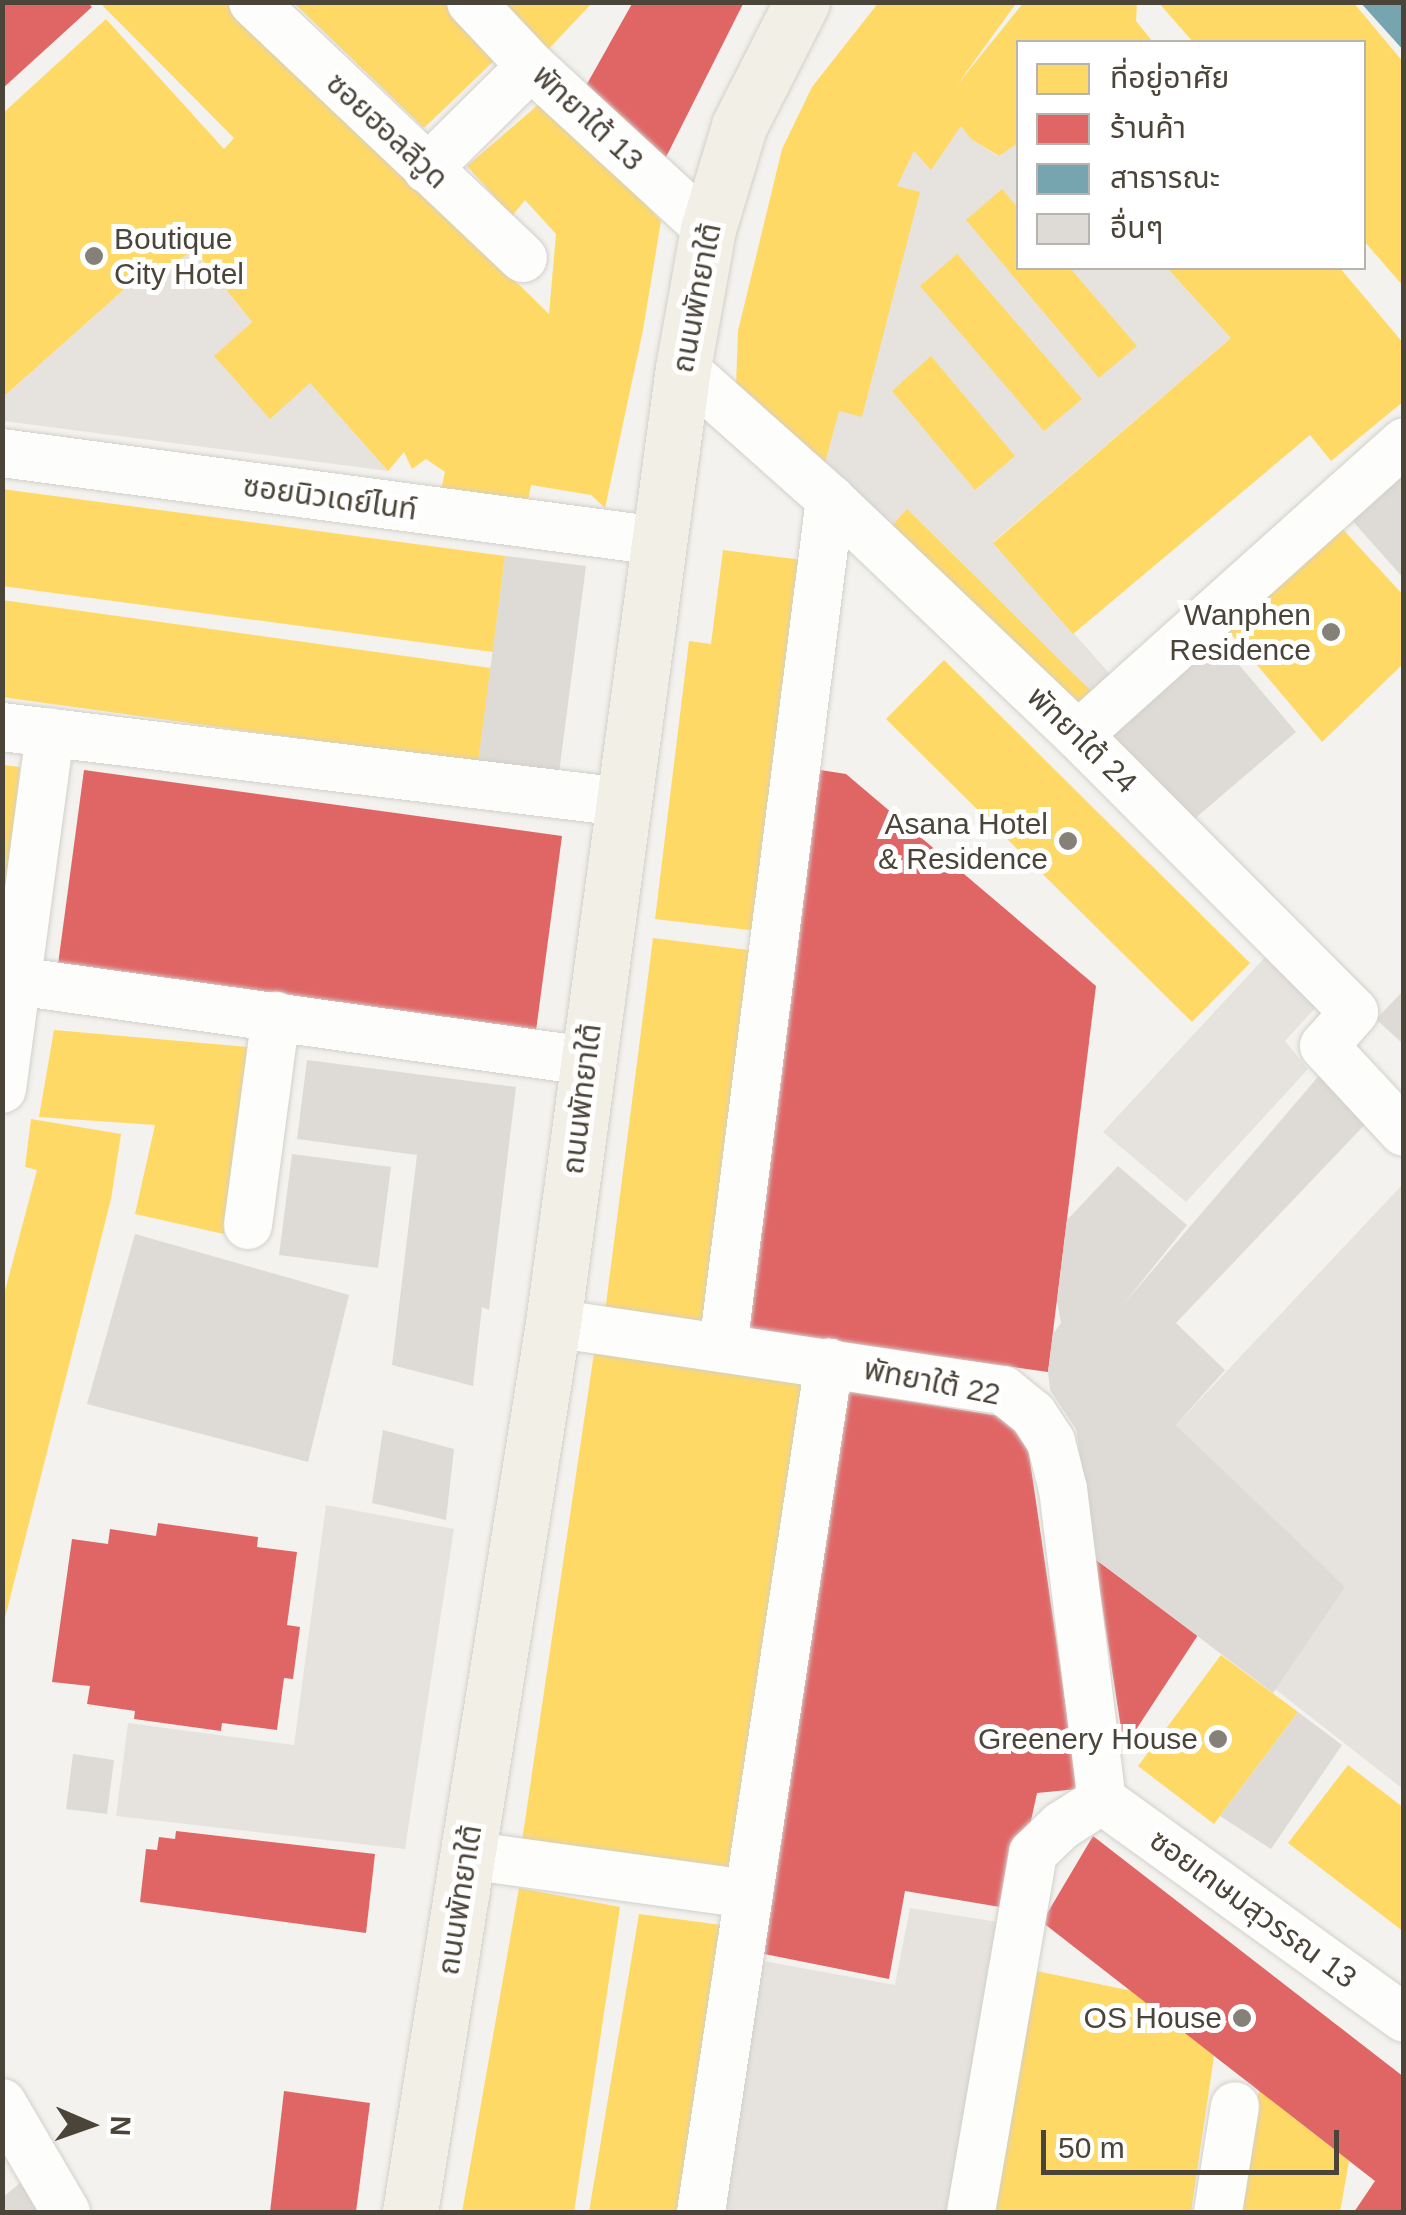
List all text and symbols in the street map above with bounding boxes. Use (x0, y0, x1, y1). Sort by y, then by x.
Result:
legend (1016, 40, 1366, 270)
street label: พัทยาใต้ 13 (525, 58, 651, 178)
text: ที่อยู่อาศัย (1110, 61, 1229, 94)
street label: ซอยฮอลลีวูด (319, 66, 455, 196)
text: ร้านค้า (1110, 111, 1186, 144)
text: สาธารณะ (1110, 161, 1220, 194)
text: อื่นๆ (1110, 211, 1163, 244)
street label: ถนนพัทยาใต้ (665, 220, 729, 376)
place label: Boutique City Hotel (114, 221, 244, 292)
marker: Boutique City Hotel (83, 245, 105, 267)
street label: ซอยนิวเดย์ไนท์ (241, 468, 419, 528)
place label: Wanphen Residence (1169, 597, 1311, 668)
marker: Wanphen Residence (1320, 621, 1342, 643)
street label: พัทยาใต้ 24 (1020, 679, 1144, 801)
place label: Asana Hotel & Residence (878, 806, 1048, 876)
marker: Asana Hotel & Residence (1057, 830, 1079, 852)
street label: ถนนพัทยาใต้ (555, 1022, 609, 1176)
street label: พัทยาใต้ 22 (861, 1351, 1003, 1413)
place label: Greenery House (978, 1721, 1198, 1757)
marker: Greenery House (1207, 1728, 1229, 1750)
street label: ถนนพัทยาใต้ (430, 1822, 490, 1978)
street label: ซอยเกษมสุวรรณ 13 (1143, 1822, 1363, 1996)
place label: OS House (1084, 2000, 1222, 2036)
marker: OS House (1231, 2007, 1253, 2029)
north arrow (40, 2075, 140, 2175)
scale bar (1046, 2110, 1344, 2172)
text: N (105, 2115, 136, 2137)
text: 50 m (1058, 2131, 1125, 2164)

